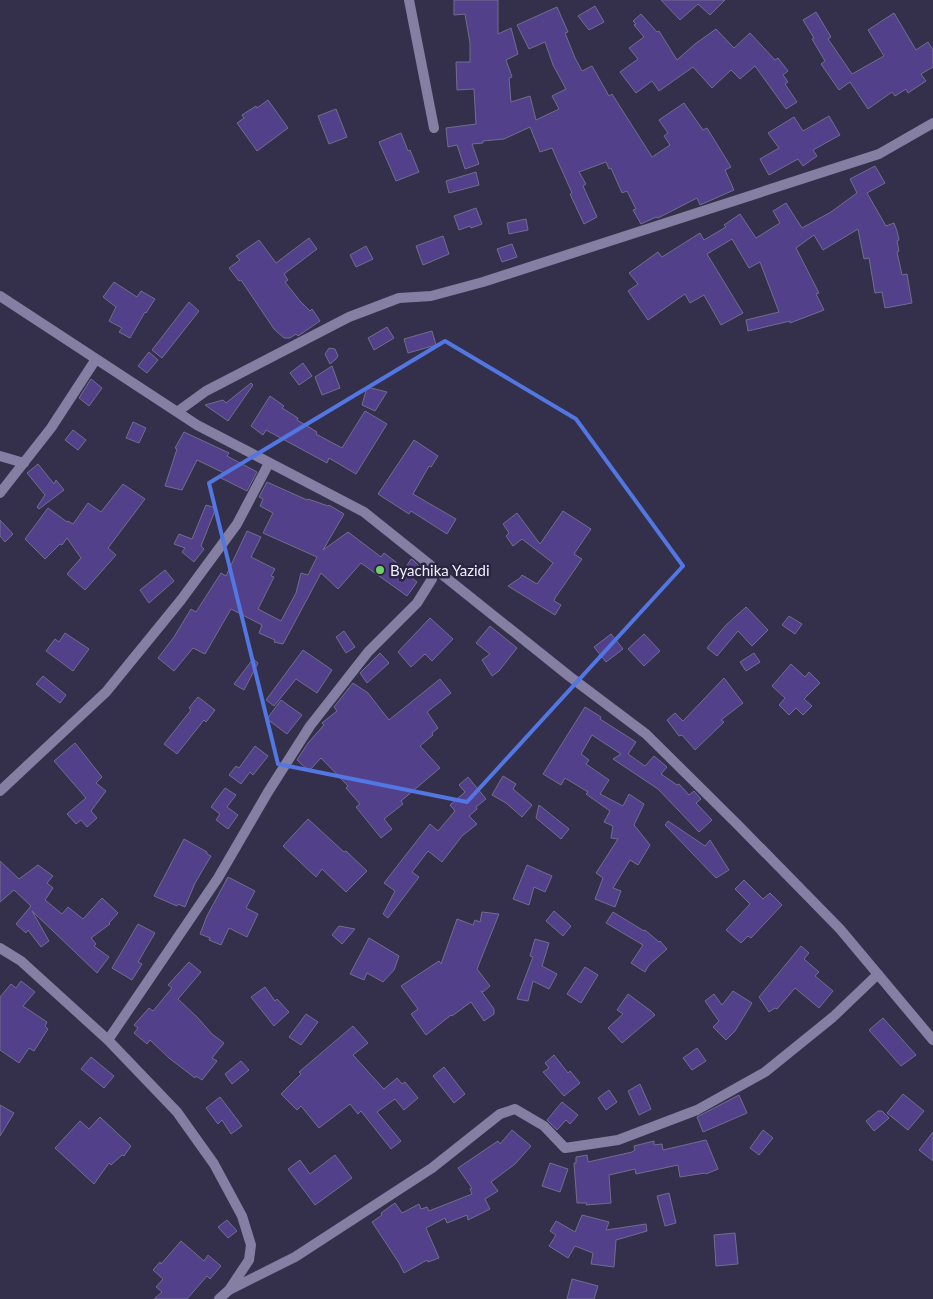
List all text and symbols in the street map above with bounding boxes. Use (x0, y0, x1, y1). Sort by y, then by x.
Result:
place label: Byachika Yazidi (390, 561, 490, 579)
marker: Byachika Yazidi (374, 564, 386, 576)

